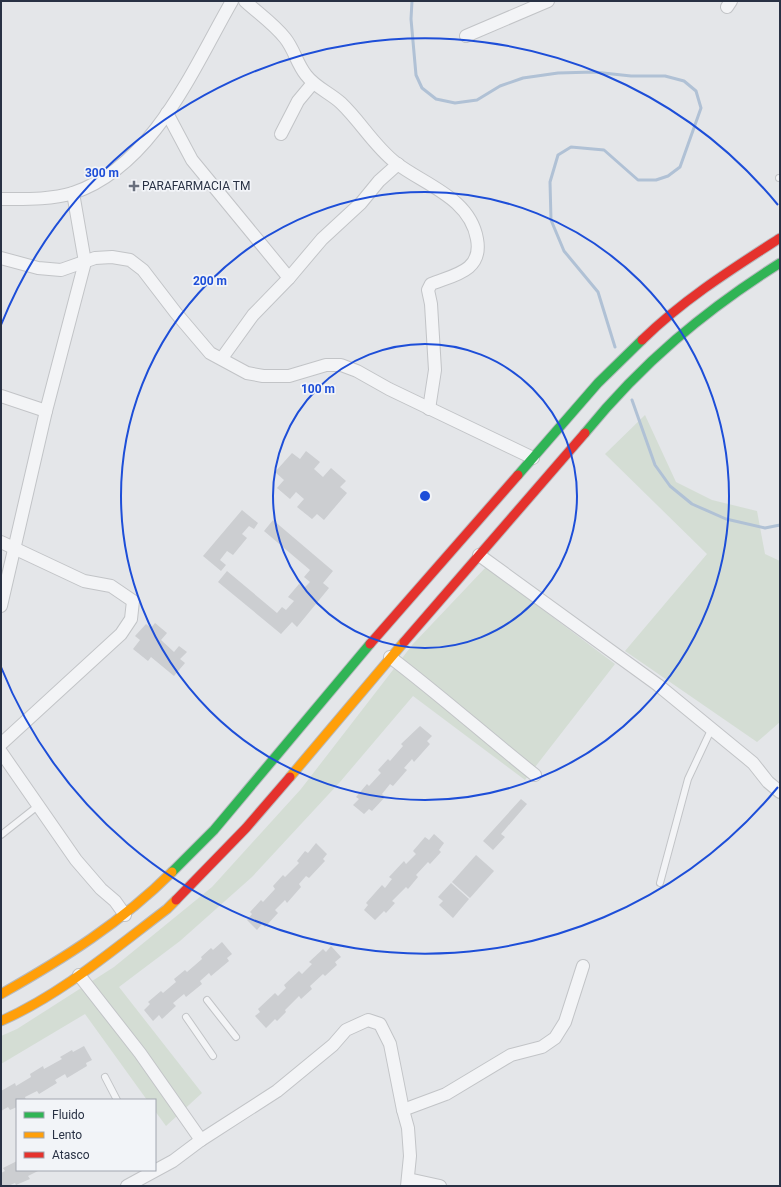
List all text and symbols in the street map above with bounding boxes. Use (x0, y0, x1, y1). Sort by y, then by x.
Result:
text: 300 m (85, 166, 119, 180)
place label: PARAFARMACIA TM (142, 179, 250, 193)
marker: PARAFARMACIA TM (129, 181, 139, 191)
text: 200 m (193, 274, 227, 288)
text: 100 m (301, 382, 335, 396)
centre of rings (418, 489, 432, 503)
legend (16, 1099, 156, 1171)
text: Fluido (52, 1108, 85, 1122)
text: Lento (52, 1128, 82, 1142)
text: Atasco (52, 1148, 90, 1162)

